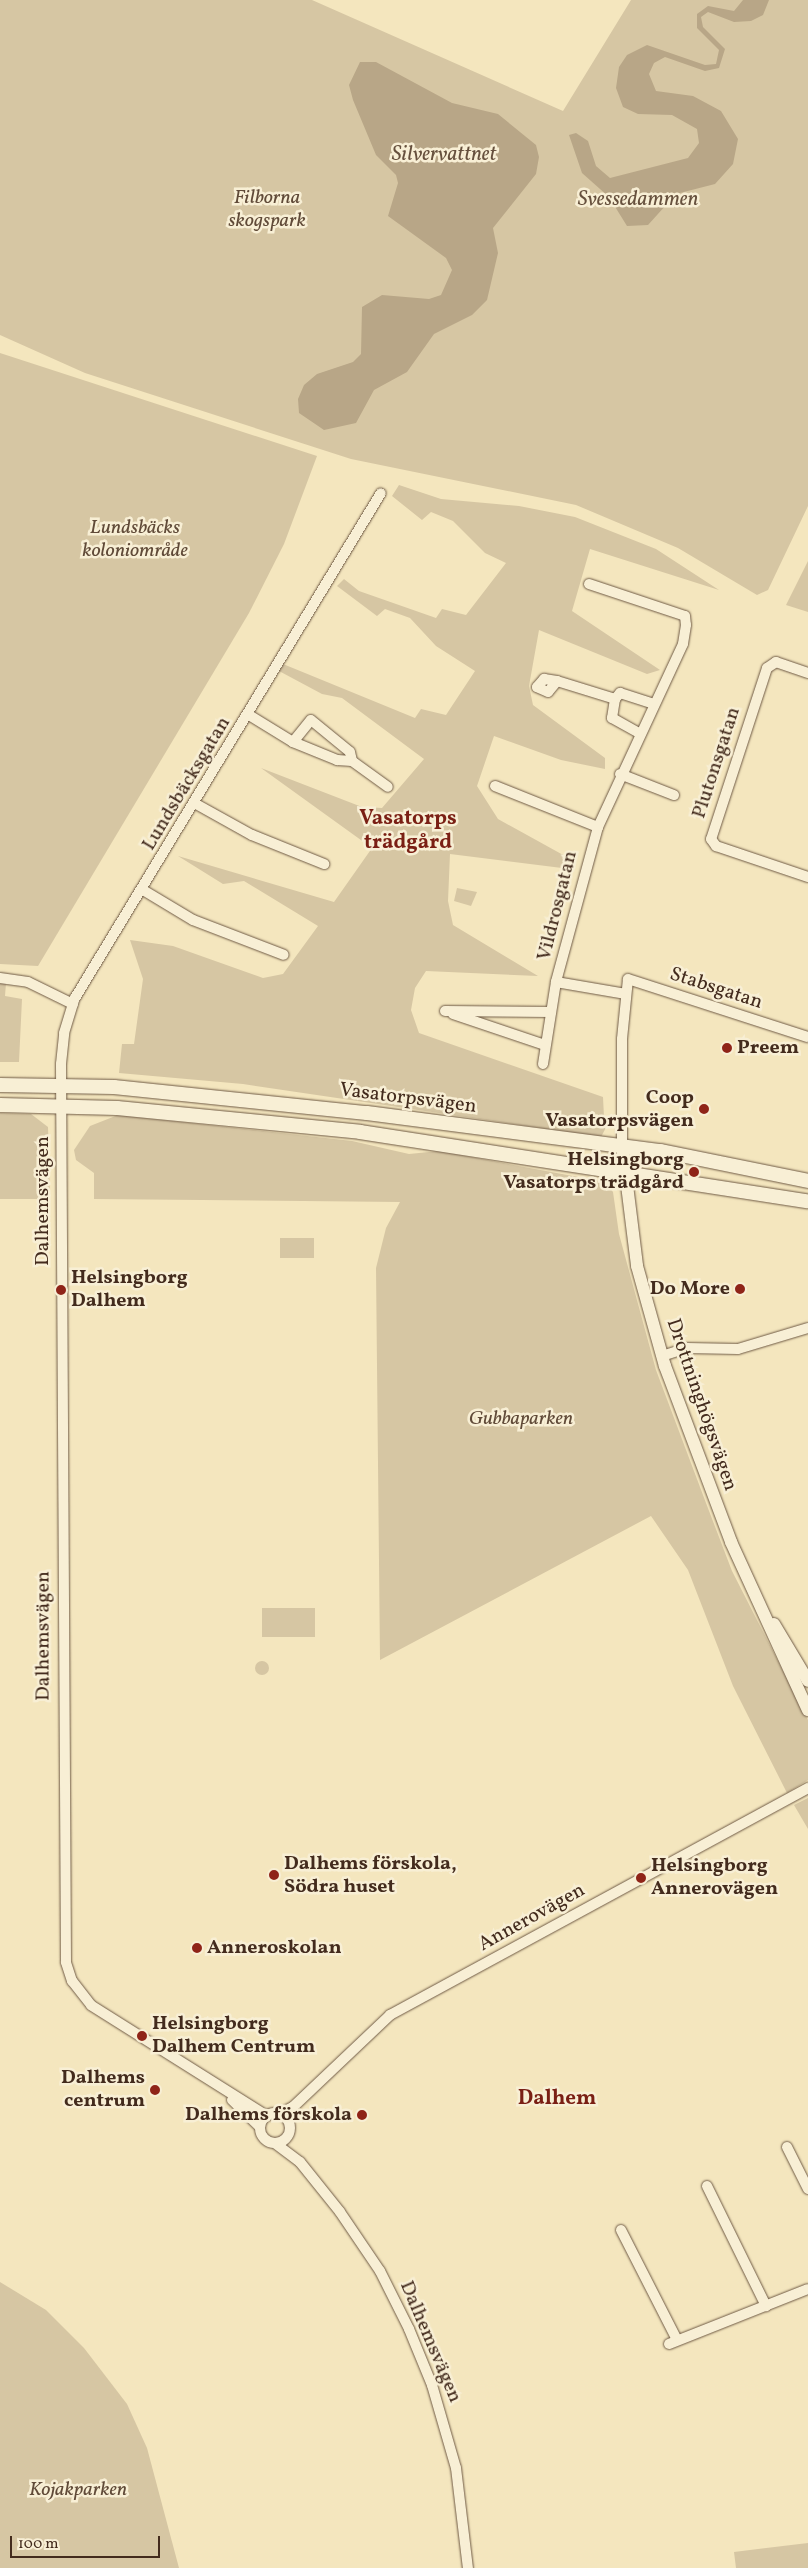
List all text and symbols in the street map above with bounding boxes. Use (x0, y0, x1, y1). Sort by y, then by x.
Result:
water label: Silvervattnet (392, 142, 496, 168)
park label: Filborna skogspark (228, 187, 306, 234)
water label: Svessedammen (578, 187, 698, 213)
park label: Lundsbäcks koloniområde (82, 516, 188, 563)
street label: Plutonsgatan (688, 704, 746, 822)
street label: Lundsbäcksgatan (138, 713, 236, 855)
district label: Vasatorps trädgård (359, 806, 457, 856)
street label: Vildrosgatan (533, 849, 583, 963)
street label: Stabsgatan (666, 963, 766, 1015)
place label: Preem (737, 1036, 799, 1060)
marker: Preem (721, 1042, 733, 1054)
street label: Vasatorpsvägen (338, 1079, 478, 1119)
place label: Coop Vasatorpsvägen (545, 1086, 694, 1133)
marker: Coop Vasatorpsvägen (698, 1103, 710, 1115)
street label: Dalhemsvägen (31, 1136, 55, 1266)
place label: Helsingborg Vasatorps trädgård (503, 1148, 684, 1195)
marker: Helsingborg Vasatorps trädgård (688, 1166, 700, 1178)
place label: Helsingborg Dalhem (71, 1266, 188, 1313)
place label: Do More (650, 1277, 730, 1301)
marker: Do More (734, 1283, 746, 1295)
marker: Helsingborg Dalhem (55, 1284, 67, 1296)
street label: Drottninghögsvägen (660, 1316, 742, 1494)
park label: Gubbaparken (469, 1407, 573, 1431)
street label: Dalhemsvägen (32, 1571, 56, 1701)
place label: Dalhems förskola, Södra huset (284, 1852, 457, 1899)
place label: Helsingborg Annerovägen (651, 1854, 778, 1901)
marker: Dalhems förskola, Södra huset (268, 1869, 280, 1881)
marker: Helsingborg Annerovägen (635, 1872, 647, 1884)
street label: Annerovägen (474, 1879, 590, 1957)
place label: Anneroskolan (207, 1936, 342, 1960)
marker: Anneroskolan (191, 1942, 203, 1954)
place label: Helsingborg Dalhem Centrum (152, 2012, 315, 2059)
marker: Helsingborg Dalhem Centrum (136, 2030, 148, 2042)
place label: Dalhems centrum (61, 2066, 145, 2113)
marker: Dalhems centrum (149, 2084, 161, 2096)
district label: Dalhem (518, 2086, 596, 2112)
place label: Dalhems förskola (185, 2103, 352, 2127)
marker: Dalhems förskola (356, 2109, 368, 2121)
street label: Dalhemsvägen (394, 2277, 466, 2407)
park label: Kojakparken (29, 2478, 127, 2502)
scale bar (12, 2526, 162, 2558)
text: 100 m (18, 2534, 58, 2555)

